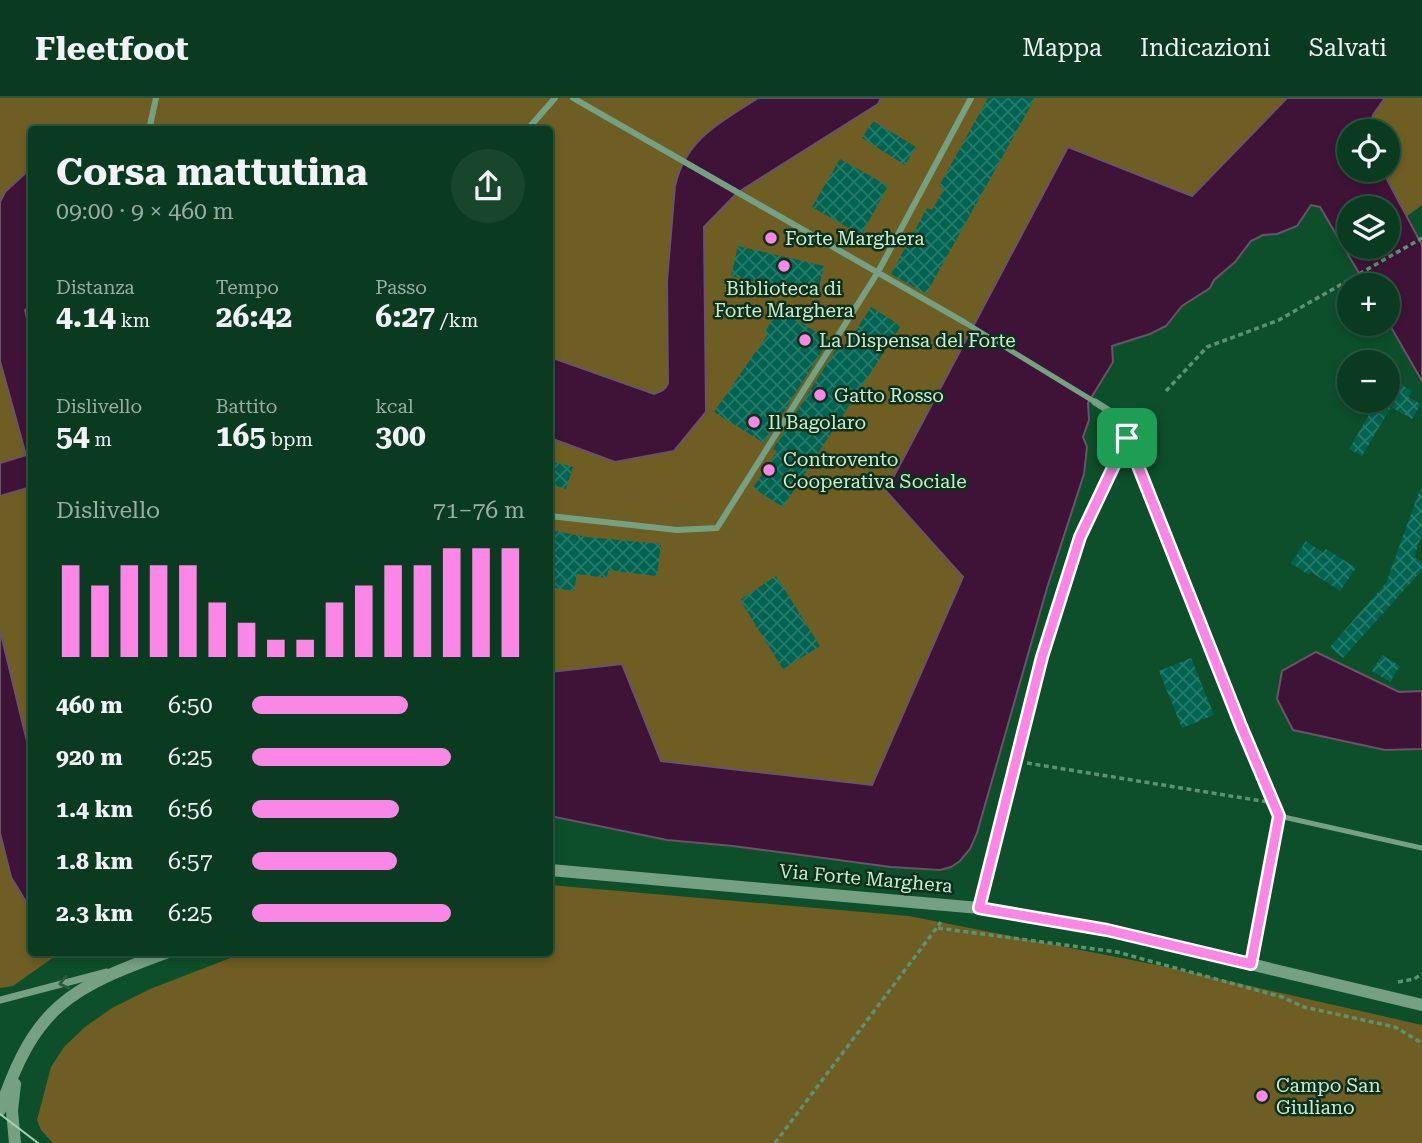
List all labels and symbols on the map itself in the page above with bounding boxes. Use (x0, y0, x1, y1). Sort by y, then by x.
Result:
place label: Forte Marghera (785, 227, 925, 250)
marker: Forte Marghera (763, 230, 779, 246)
marker: Biblioteca di Forte Marghera (776, 258, 792, 274)
place label: Biblioteca di Forte Marghera (714, 277, 854, 322)
place label: La Dispensa del Forte (819, 329, 1016, 352)
marker: La Dispensa del Forte (797, 332, 813, 348)
place label: Gatto Rosso (834, 384, 944, 407)
marker: Gatto Rosso (812, 387, 828, 403)
pin (1097, 408, 1157, 468)
place label: Il Bagolaro (768, 411, 866, 434)
marker: Il Bagolaro (746, 414, 762, 430)
place label: Controvento Cooperativa Sociale (783, 448, 967, 493)
marker: Controvento Cooperativa Sociale (761, 462, 777, 478)
street label: Via Forte Marghera (778, 859, 954, 898)
one-way arrow (58, 975, 70, 989)
place label: Campo San Giuliano (1276, 1074, 1381, 1119)
marker: Campo San Giuliano (1254, 1088, 1270, 1104)

